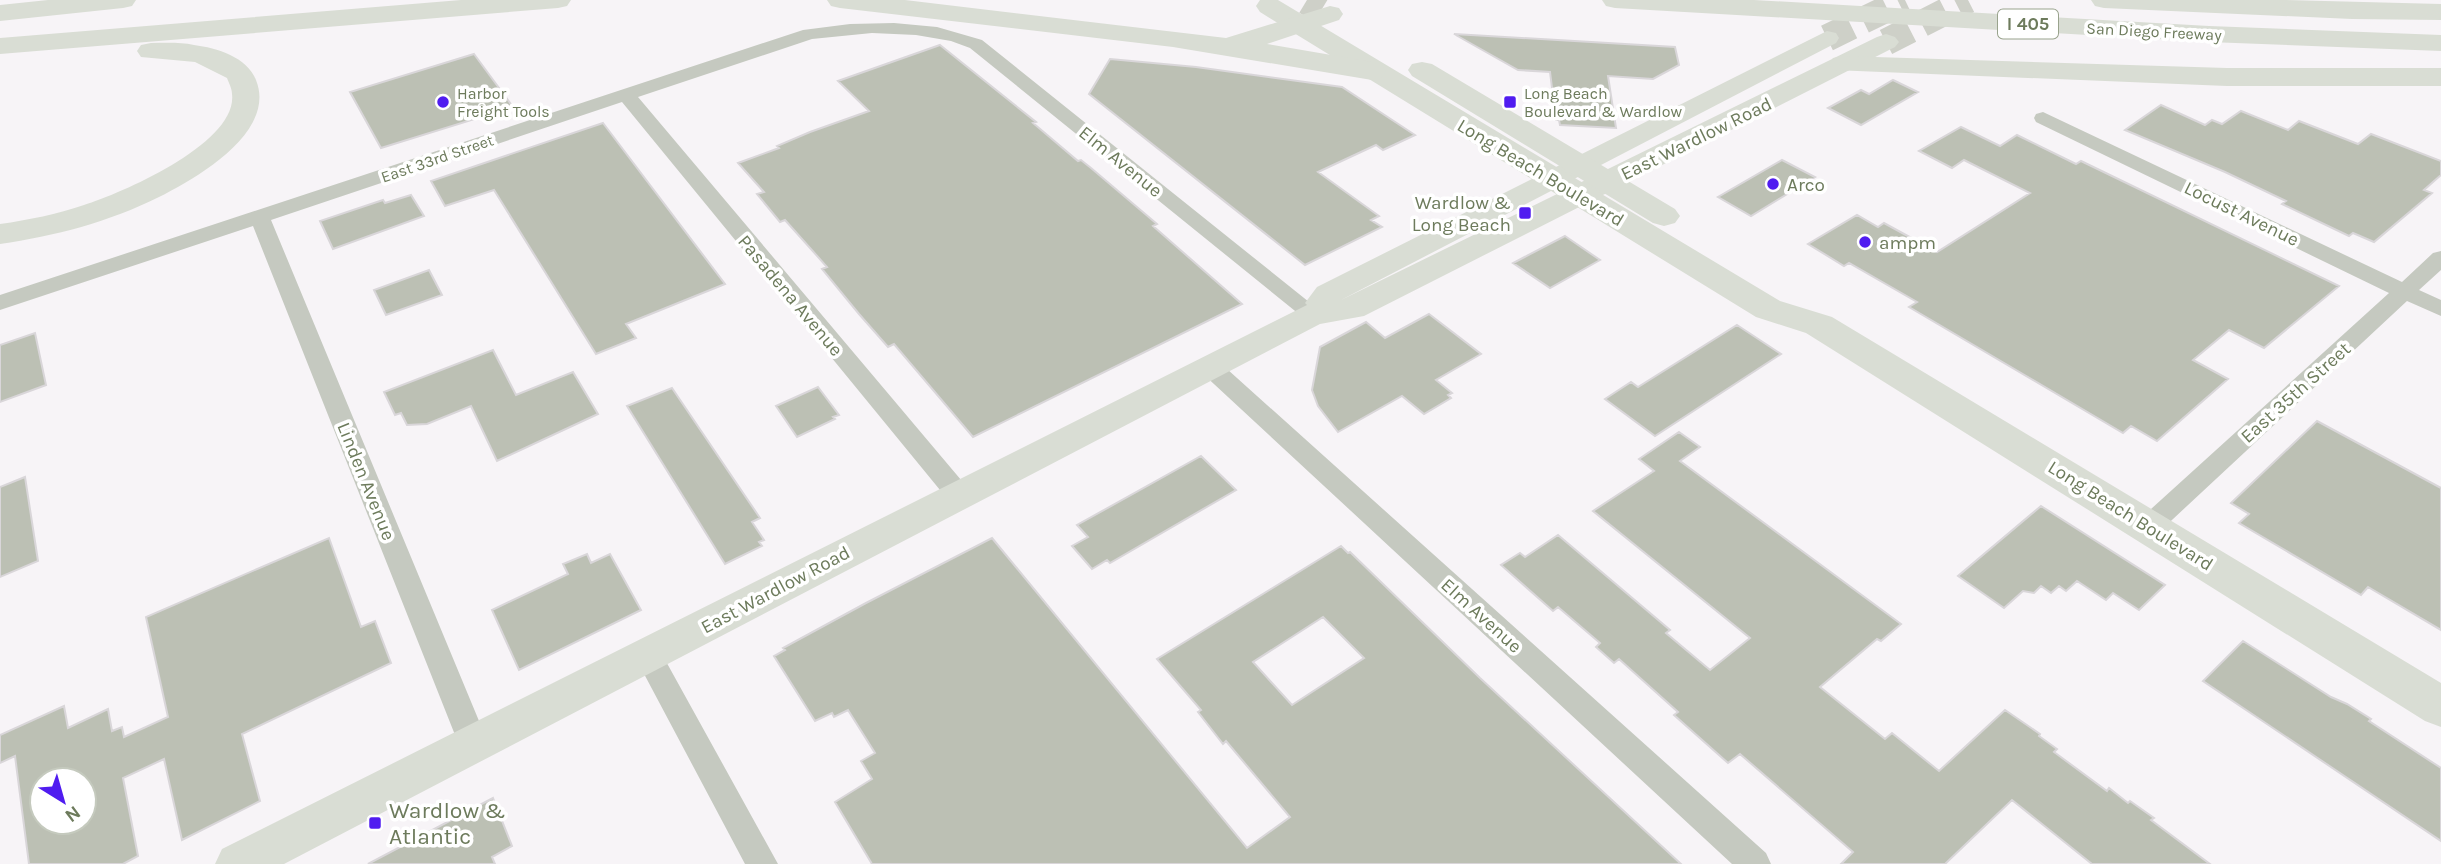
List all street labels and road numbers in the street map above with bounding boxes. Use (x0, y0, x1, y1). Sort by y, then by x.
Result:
road number: I 405 (1998, 9, 2058, 38)
street label: San Diego Freeway (2086, 18, 2223, 45)
street label: East Wardlow Road (1617, 93, 1776, 185)
street label: Long Beach Boulevard (1453, 114, 1628, 231)
street label: Elm Avenue (1074, 122, 1166, 202)
street label: East 33rd Street (378, 130, 496, 187)
street label: Locust Avenue (2181, 177, 2302, 251)
street label: Pasadena Avenue (733, 231, 847, 361)
street label: East 35th Street (2236, 338, 2355, 448)
street label: Linden Avenue (332, 419, 400, 544)
street label: Long Beach Boulevard (2044, 456, 2217, 576)
street label: East Wardlow Road (697, 541, 854, 638)
street label: Elm Avenue (1437, 574, 1526, 658)

